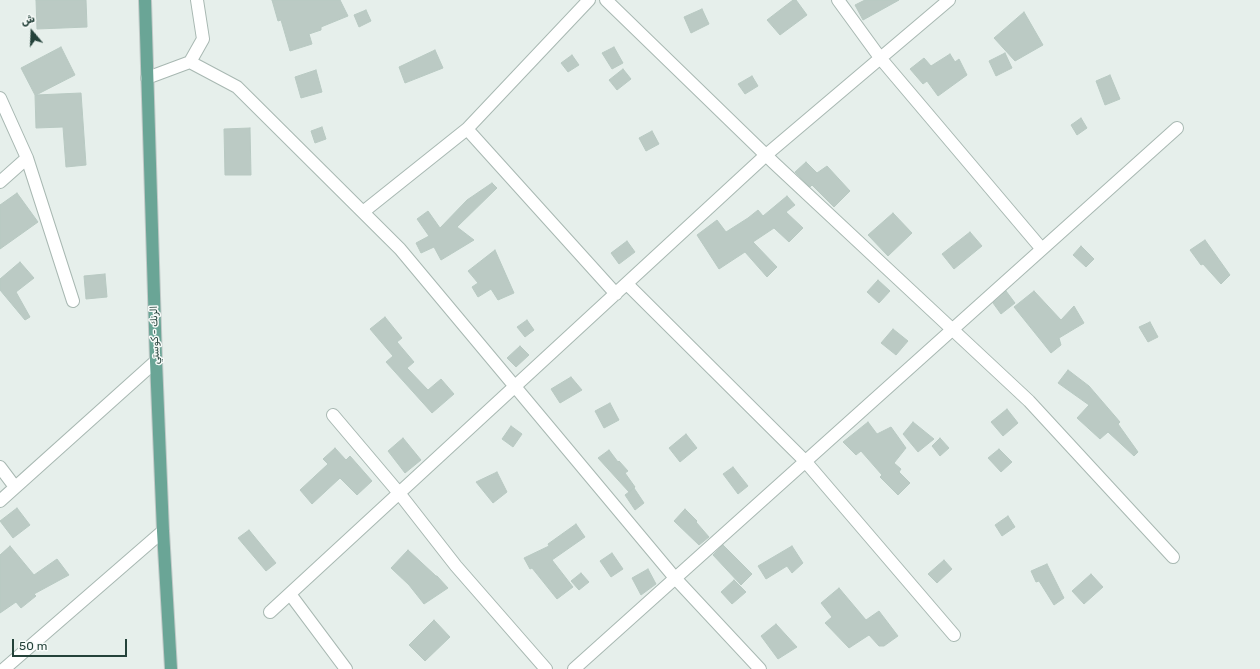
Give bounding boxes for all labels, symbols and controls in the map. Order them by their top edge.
north arrow [12,12,52,52]
text: ش [19,12,37,29]
street label: الرنك - كوستي [148,305,162,365]
scale bar [14,631,129,657]
text: 50 m [19,639,47,653]

